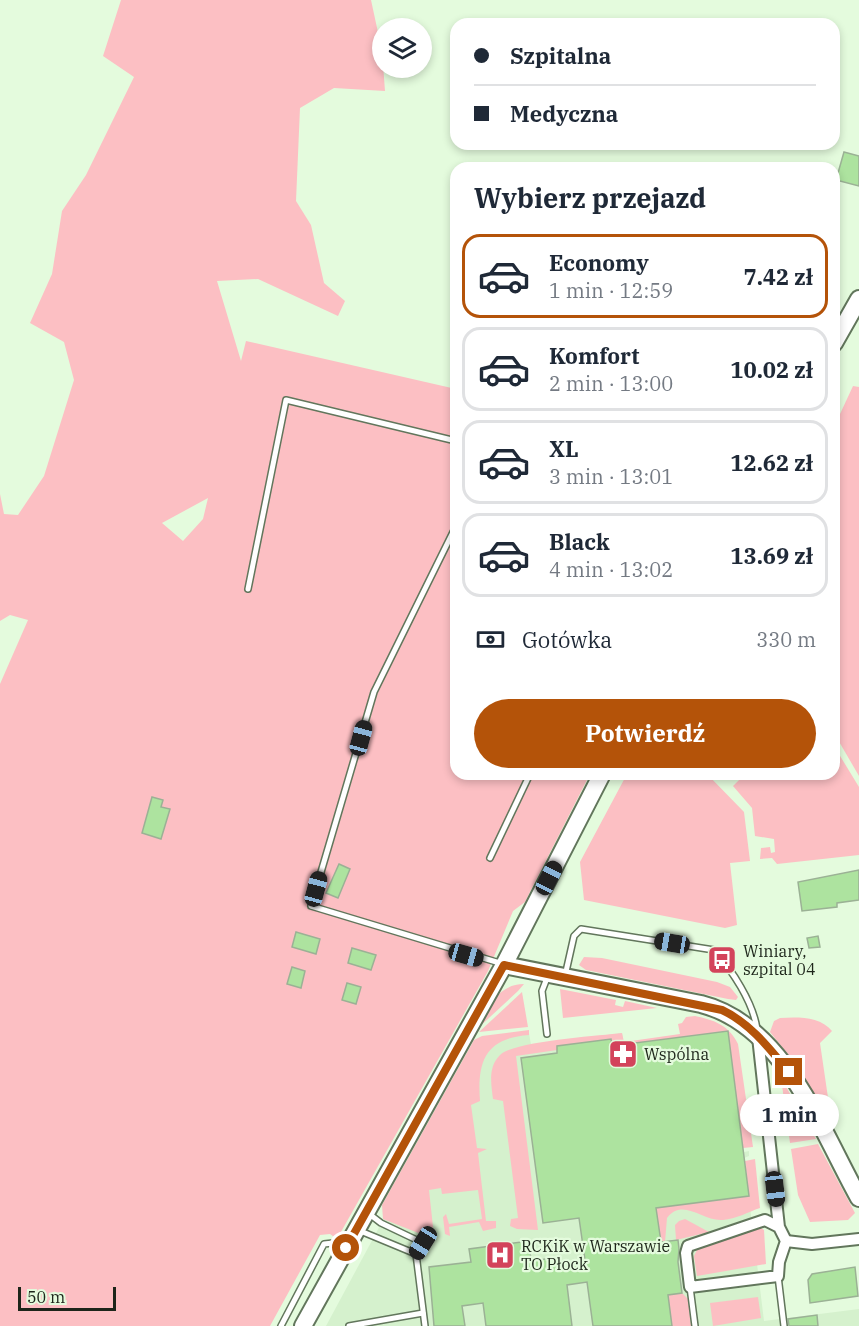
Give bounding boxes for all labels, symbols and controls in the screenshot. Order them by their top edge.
map controls [372,18,432,78]
button: layers [372,18,432,78]
text: Szpitalna [510,41,611,70]
text: Medyczna [510,99,618,128]
text: Wybierz przejazd [474,180,706,215]
text: Economy [549,248,649,277]
icon: car [477,249,531,303]
text: 7.42 zł [743,262,813,291]
text: 1 min · 12:59 [549,277,673,304]
text: Komfort [549,341,639,370]
icon: car [477,342,531,396]
text: 10.02 zł [730,355,813,384]
text: 2 min · 13:00 [549,370,673,397]
text: XL [549,434,579,463]
icon: car [477,435,531,489]
text: 12.62 zł [730,448,813,477]
text: 3 min · 13:01 [549,463,673,490]
text: Black [549,527,610,556]
icon: car [477,528,531,582]
text: 13.69 zł [730,541,813,570]
text: 4 min · 13:02 [549,556,673,583]
icon: cash [474,623,507,656]
text: Gotówka [522,625,612,654]
text: 330 m [756,626,816,653]
button: Potwierdź [474,699,816,768]
car [348,718,374,758]
car [533,858,565,898]
car [303,869,329,909]
car [653,931,691,955]
car [446,941,486,969]
place label: Winiary, szpital 04 [743,941,816,979]
bus stop icon: Winiary, szpital 04 [706,944,738,976]
pharmacy icon: Wspólna [607,1038,639,1070]
place label: Wspólna [644,1044,710,1064]
route end [775,1058,802,1085]
callout: 1 min [740,1093,838,1135]
text: 1 min [762,1101,818,1128]
car [764,1170,786,1208]
car [406,1223,440,1263]
route start [332,1234,359,1261]
place label: RCKiK w Warszawie TO Płock [521,1236,670,1274]
hospital icon: RCKiK w Warszawie TO Płock [484,1239,516,1271]
scale bar [18,1284,116,1312]
text: 50 m [27,1287,65,1307]

